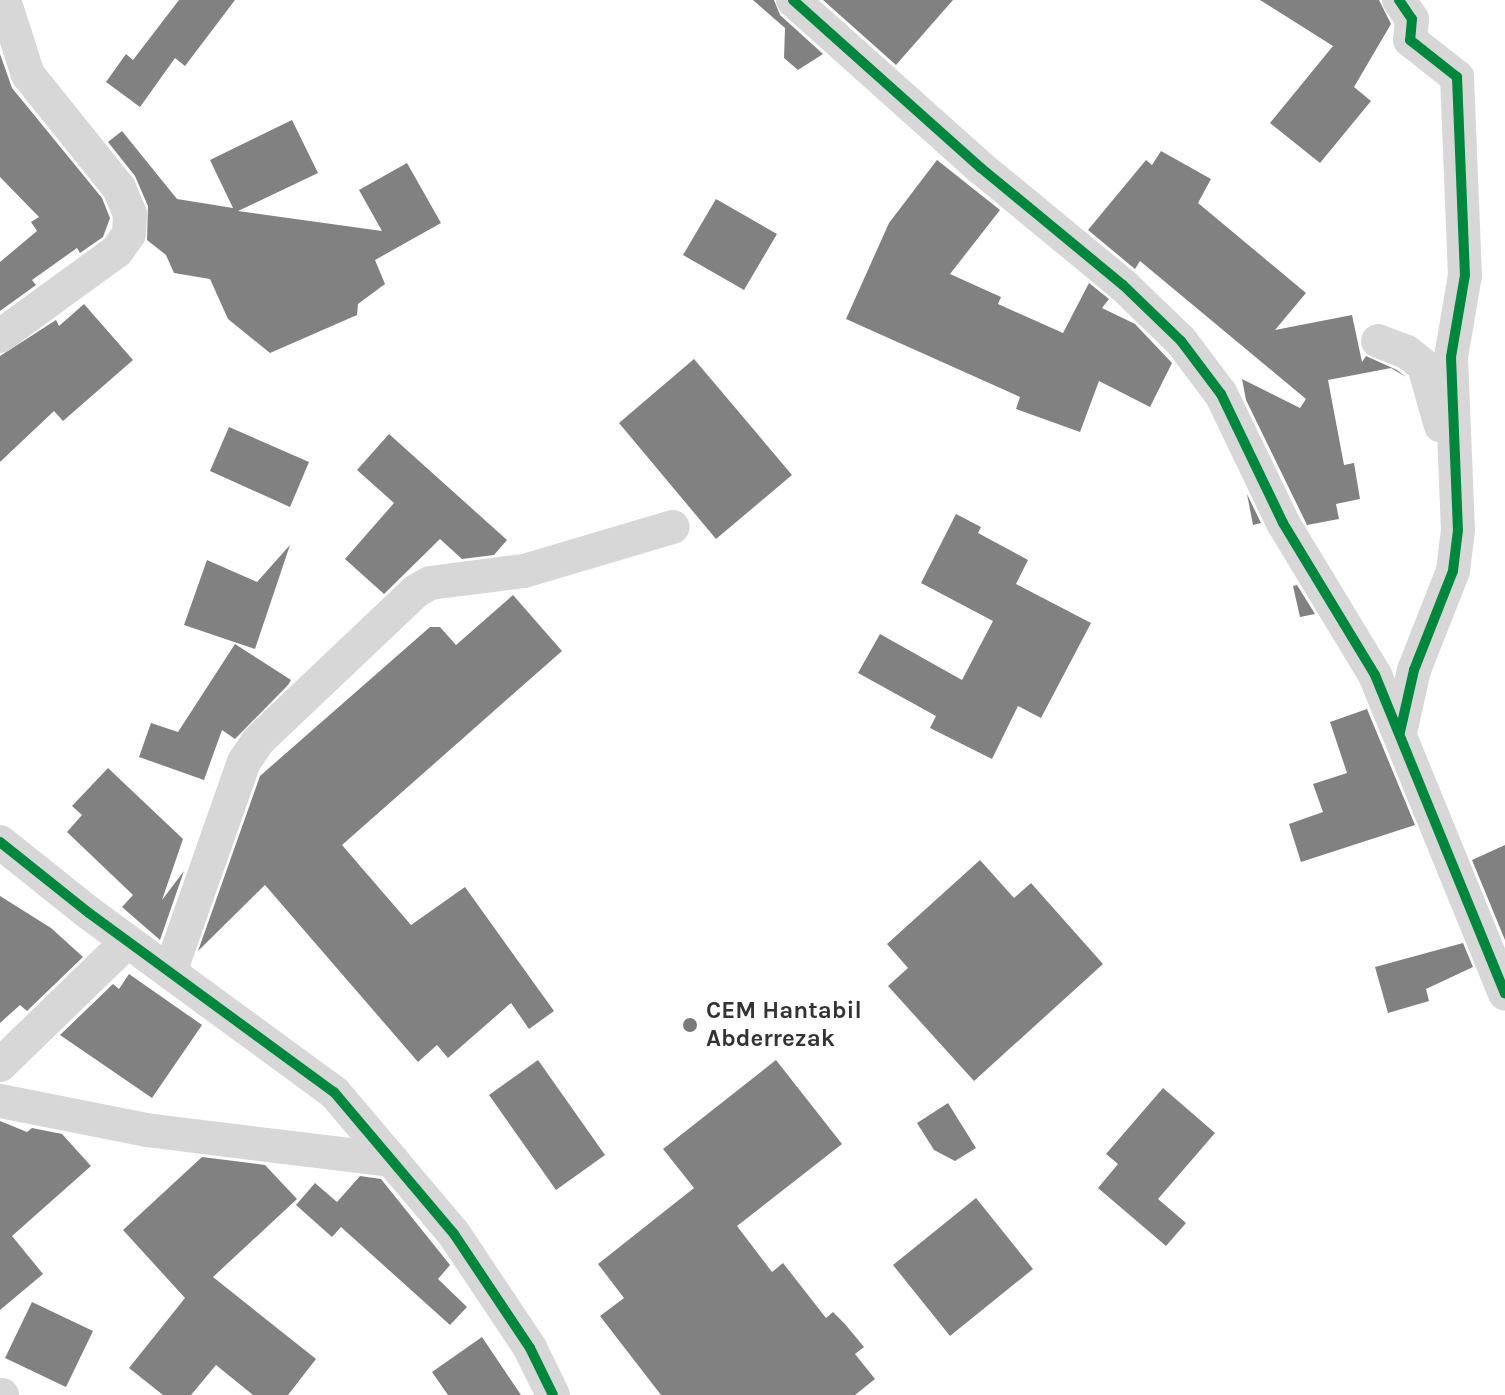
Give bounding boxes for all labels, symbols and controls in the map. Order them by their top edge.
place label: CEM Hantabil Abderrezak [706,997,862,1053]
marker: CEM Hantabil Abderrezak [681,1016,699,1034]

